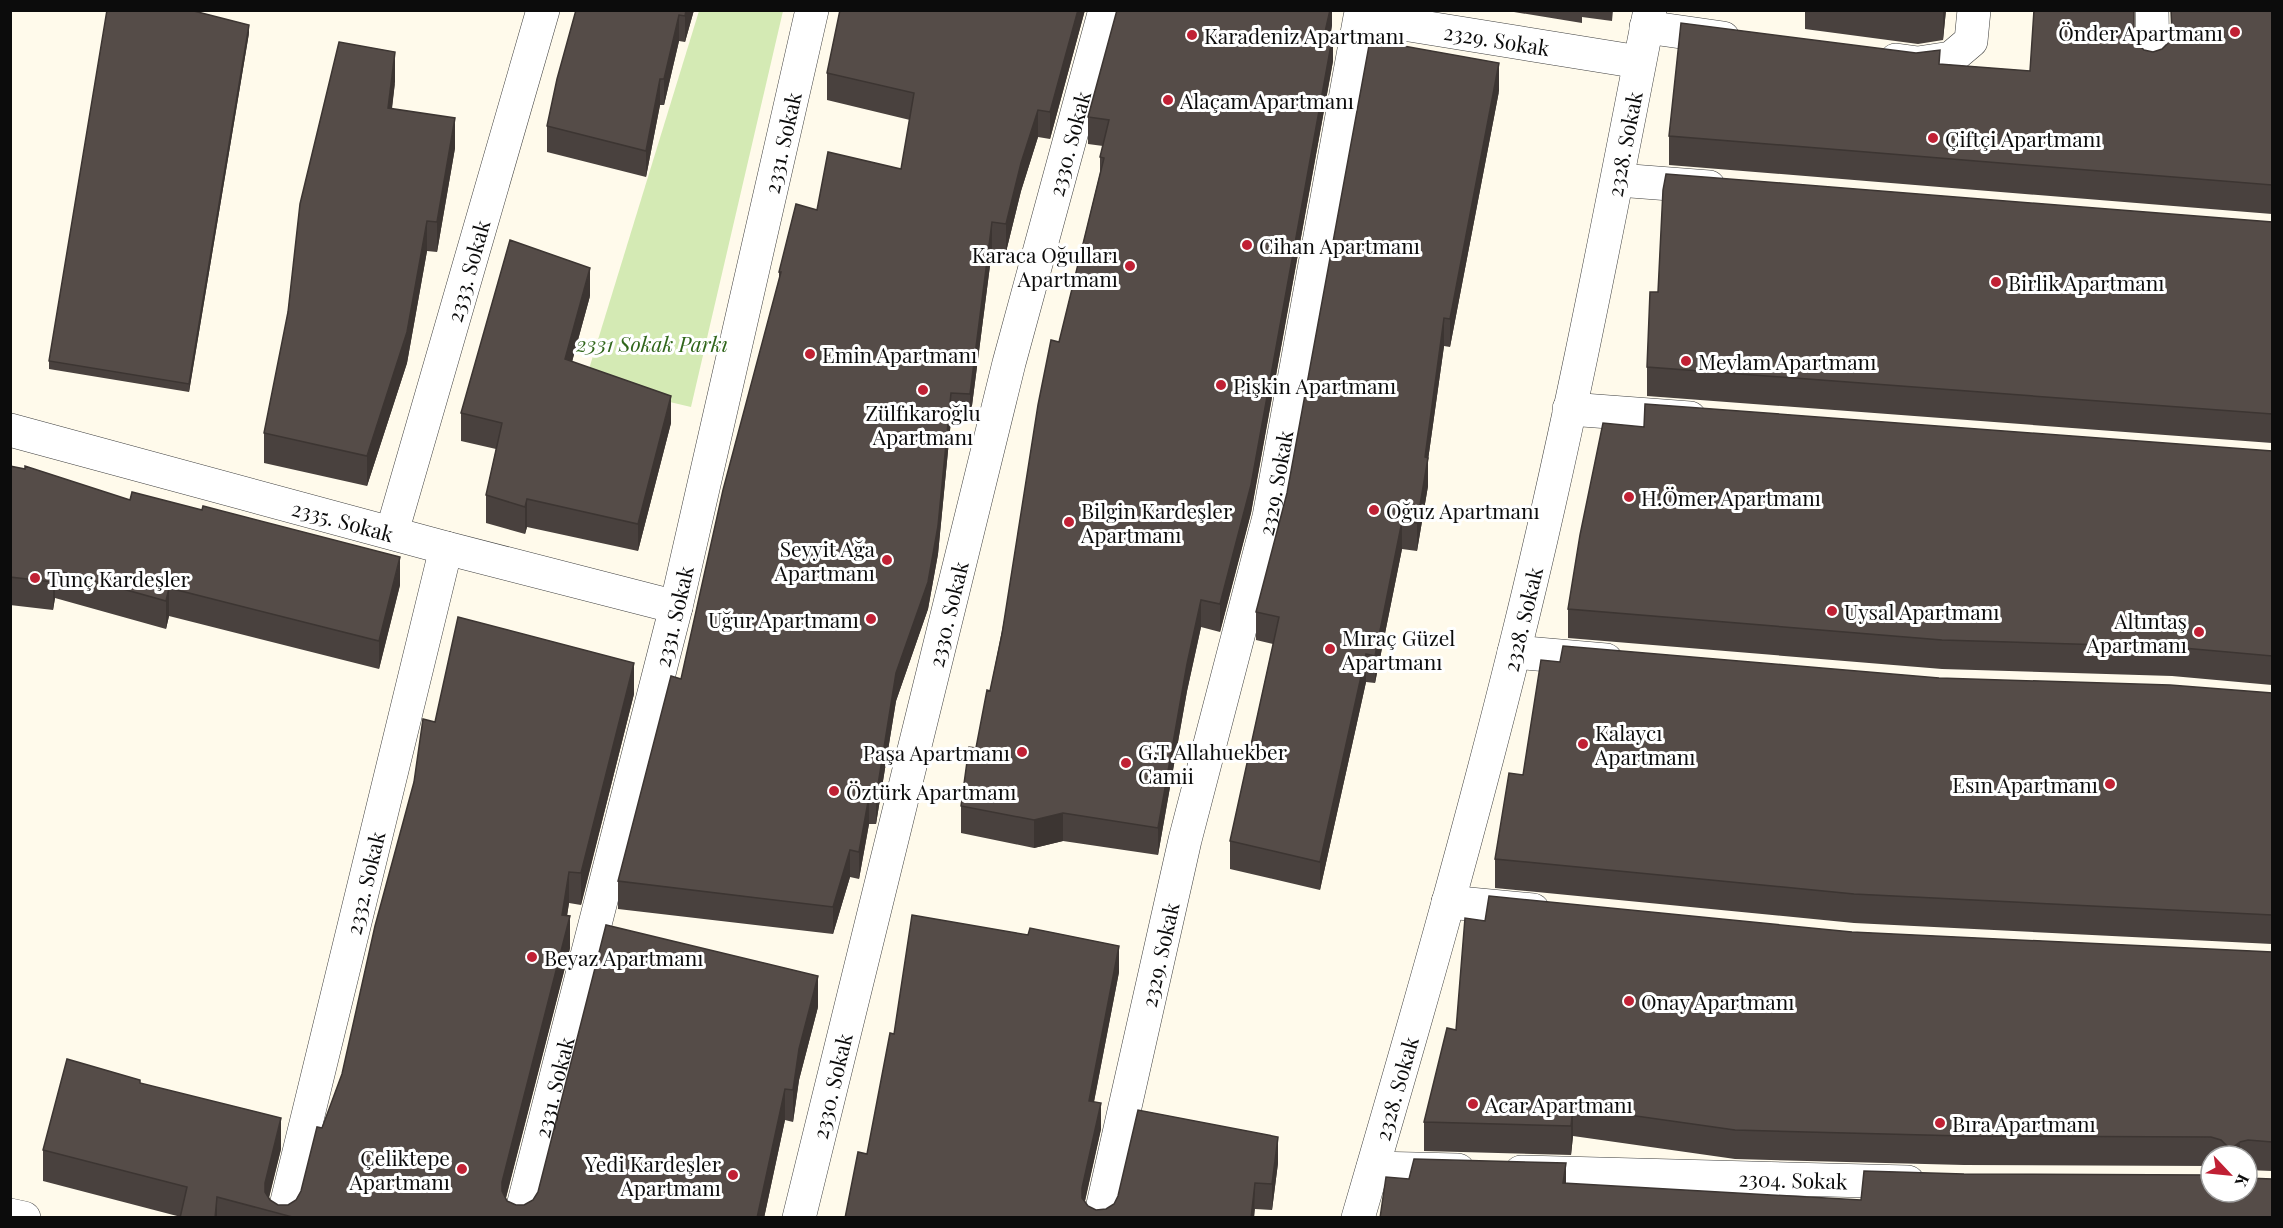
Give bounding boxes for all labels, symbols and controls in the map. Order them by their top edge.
street label: 2329. Sokak [1442,17,1552,61]
place label: Önder Apartmanı [2058,18,2223,46]
place label: Karadeniz Apartmanı [1204,21,1405,49]
marker: Önder Apartmanı [2228,25,2242,39]
marker: Karadeniz Apartmanı [1185,28,1199,42]
place label: Alaçam Apartmanı [1179,86,1354,114]
street label: 2330. Sokak [1041,87,1097,199]
street label: 2328. Sokak [1600,88,1648,199]
street label: 2331. Sokak [757,89,807,196]
marker: Alaçam Apartmanı [1161,93,1175,107]
place label: Çiftçi Apartmanı [1945,124,2101,152]
marker: Çiftçi Apartmanı [1926,131,1940,145]
street label: 2333. Sokak [440,216,496,325]
place label: Cihan Apartmanı [1259,231,1420,259]
marker: Cihan Apartmanı [1240,238,1254,252]
place label: Karaca Oğulları Apartmanı [972,240,1118,292]
marker: Karaca Oğulları Apartmanı [1123,259,1137,273]
place label: Birlik Apartmanı [2008,268,2165,296]
marker: Birlik Apartmanı [1989,275,2003,289]
park label: 2331 Sokak Parkı [575,329,728,357]
place label: Emin Apartmanı [822,340,977,368]
marker: Emin Apartmanı [803,347,817,361]
place label: Mevlam Apartmanı [1698,347,1876,375]
marker: Mevlam Apartmanı [1679,354,1693,368]
place label: Pişkin Apartmanı [1233,371,1396,399]
marker: Pişkin Apartmanı [1214,378,1228,392]
marker: Zülfıkaroğlu Apartmanı [916,383,930,397]
place label: Zülfıkaroğlu Apartmanı [865,398,981,450]
street label: 2329. Sokak [1251,427,1299,539]
place label: H.Ömer Apartmanı [1641,483,1821,511]
marker: H.Ömer Apartmanı [1622,490,1636,504]
street label: 2335. Sokak [289,493,397,547]
place label: Bilgin Kardeşler Apartmanı [1080,496,1233,548]
place label: Oğuz Apartmanı [1386,496,1540,524]
marker: Oğuz Apartmanı [1367,503,1381,517]
marker: Bilgin Kardeşler Apartmanı [1062,515,1076,529]
place label: Seyyit Ağa Apartmanı [774,534,876,586]
marker: Seyyit Ağa Apartmanı [880,553,894,567]
street label: 2330. Sokak [921,558,974,670]
street label: 2331. Sokak [647,562,699,670]
street label: 2328. Sokak [1496,563,1548,675]
place label: Tunç Kardeşler [47,564,191,592]
marker: Tunç Kardeşler [28,571,42,585]
place label: Uysal Apartmanı [1844,597,1999,625]
marker: Uysal Apartmanı [1825,604,1839,618]
place label: Uğur Apartmanı [708,605,859,633]
place label: Altıntaş Apartmanı [2086,606,2187,658]
marker: Uğur Apartmanı [864,612,878,626]
place label: Mıraç Güzel Apartmanı [1341,623,1455,675]
marker: Altıntaş Apartmanı [2192,625,2206,639]
marker: Mıraç Güzel Apartmanı [1323,642,1337,656]
place label: Kalaycı Apartmanı [1594,718,1695,770]
place label: G.T Allahuekber Camii [1138,737,1288,789]
marker: Kalaycı Apartmanı [1576,737,1590,751]
place label: Paşa Apartmanı [863,738,1010,766]
marker: Paşa Apartmanı [1015,745,1029,759]
marker: G.T Allahuekber Camii [1119,756,1133,770]
place label: Esın Apartmanı [1952,770,2098,798]
place label: Öztürk Apartmanı [846,777,1016,805]
marker: Esın Apartmanı [2103,777,2117,791]
marker: Öztürk Apartmanı [827,784,841,798]
street label: 2332. Sokak [338,828,391,937]
street label: 2329. Sokak [1134,899,1185,1010]
place label: Beyaz Apartmanı [544,943,703,971]
marker: Beyaz Apartmanı [525,950,539,964]
place label: Onay Apartmanı [1641,987,1794,1015]
marker: Onay Apartmanı [1622,994,1636,1008]
street label: 2330. Sokak [805,1030,858,1142]
street label: 2331. Sokak [527,1033,580,1141]
street label: 2328. Sokak [1367,1033,1424,1144]
place label: Acar Apartmanı [1484,1090,1633,1118]
marker: Acar Apartmanı [1466,1097,1480,1111]
place label: Bıra Apartmanı [1952,1109,2096,1137]
marker: Bıra Apartmanı [1933,1116,1947,1130]
place label: Çeliktepe Apartmanı [349,1143,450,1195]
north arrow [2199,1144,2259,1204]
place label: Yedi Kardeşler Apartmanı [584,1149,722,1201]
marker: Çeliktepe Apartmanı [455,1162,469,1176]
street label: 2304. Sokak [1738,1164,1848,1194]
marker: Yedi Kardeşler Apartmanı [726,1168,740,1182]
text: K [2231,1171,2255,1191]

